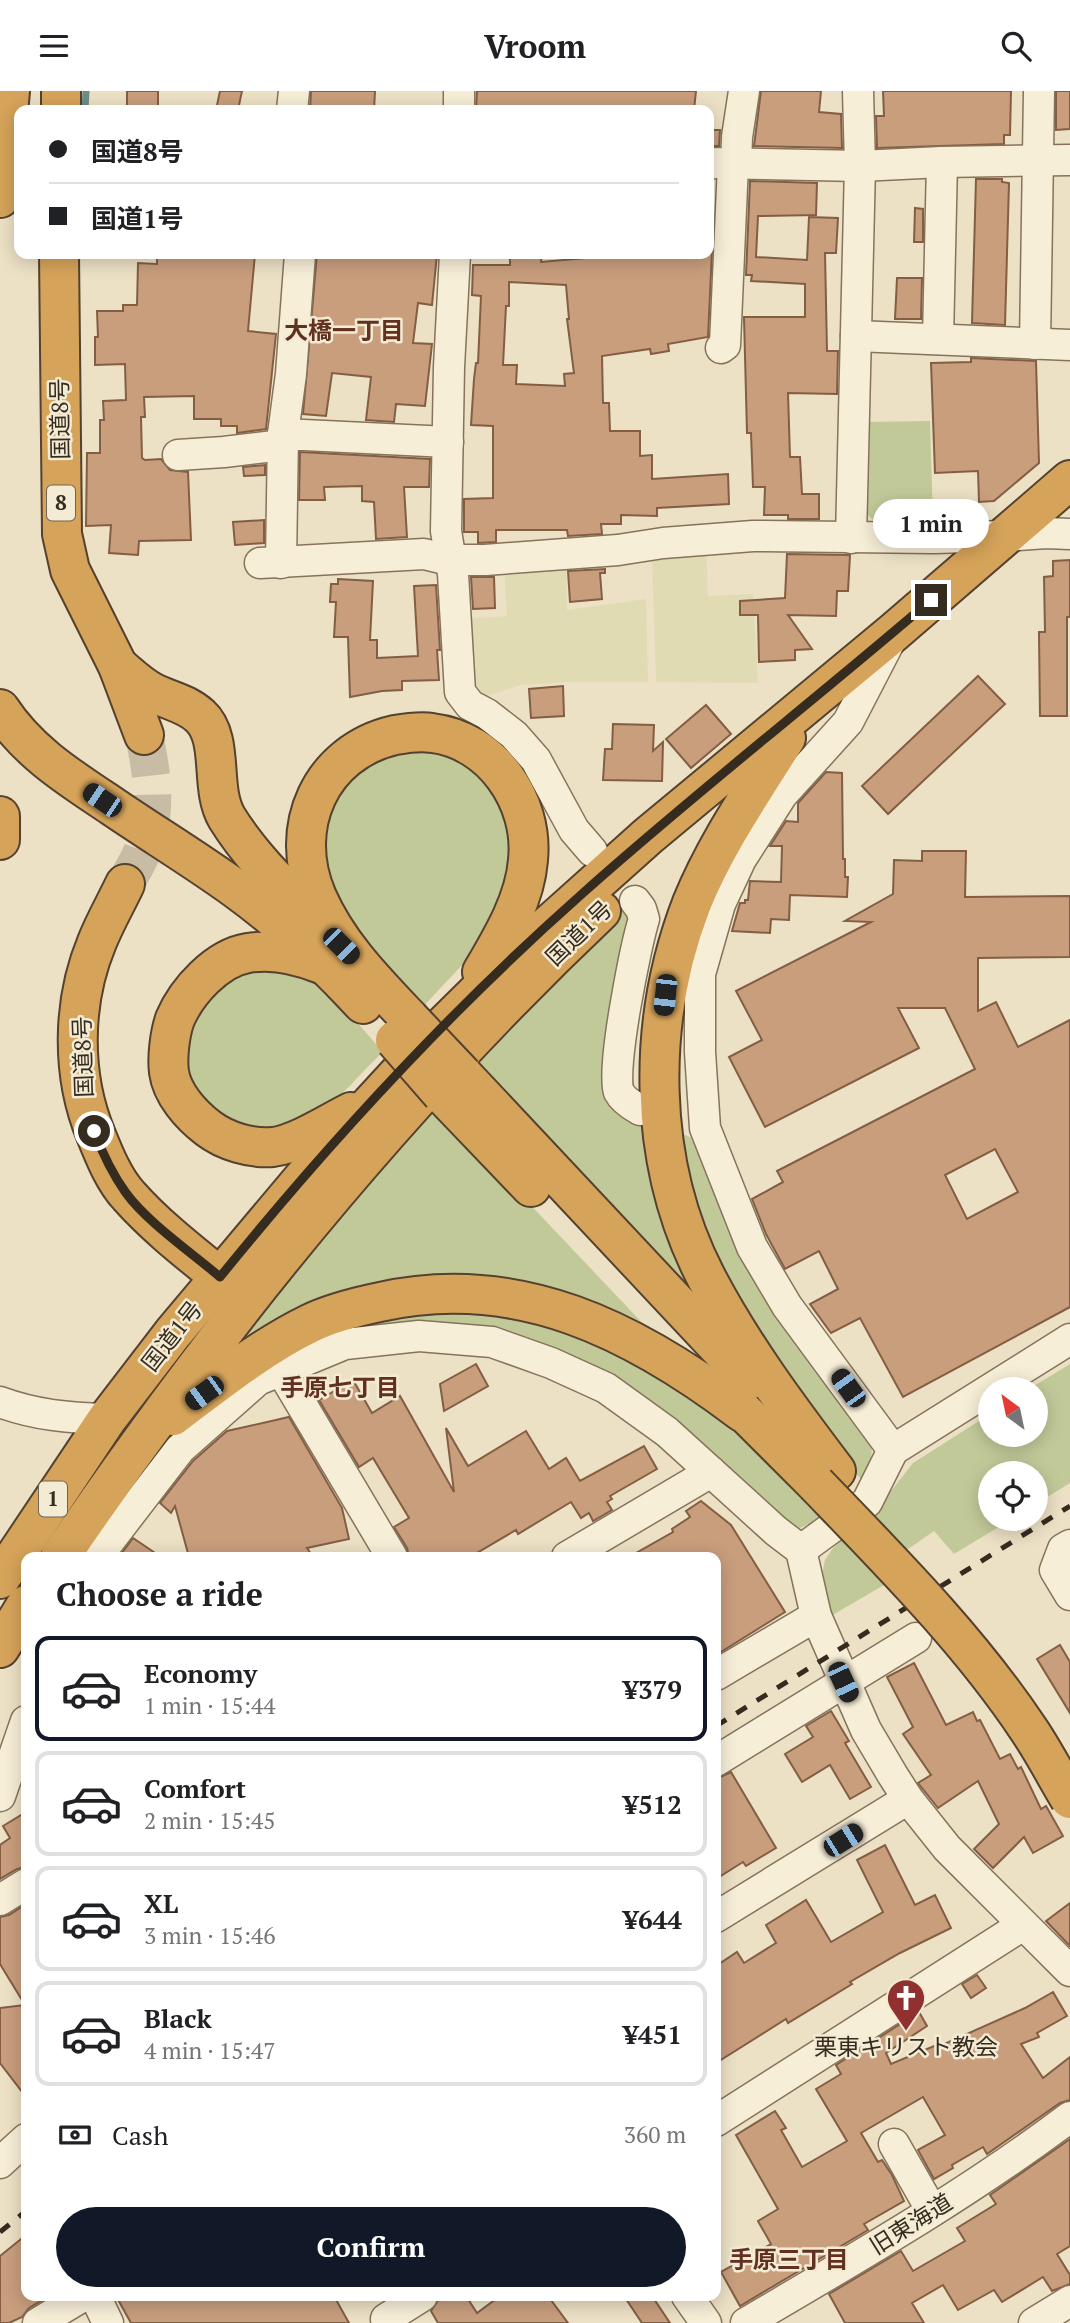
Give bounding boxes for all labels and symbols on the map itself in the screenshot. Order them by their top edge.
district label: 大橋一丁目 [284,314,404,346]
street label: 国道8号 [43,378,76,460]
road number: 8 [47,485,75,521]
callout: 1 min [873,498,989,547]
route end [915,584,947,616]
car [79,780,126,820]
street label: 国道1号 [539,893,619,972]
car [319,924,364,968]
car [653,973,678,1017]
street label: 国道8号 [66,1016,99,1098]
route start [78,1115,110,1147]
street label: 国道1号 [134,1294,209,1377]
car [828,1365,869,1411]
district label: 手原七丁目 [280,1371,400,1403]
car [181,1372,228,1414]
north arrow [978,1377,1048,1447]
road number: 1 [39,1481,67,1517]
car [825,1659,862,1705]
car [820,1820,867,1860]
church icon: 栗東キリスト教会 [885,1977,927,2032]
place label: 栗東キリスト教会 [814,2031,998,2062]
street label: 旧東海道 [864,2186,958,2261]
district label: 手原三丁目 [729,2243,849,2275]

